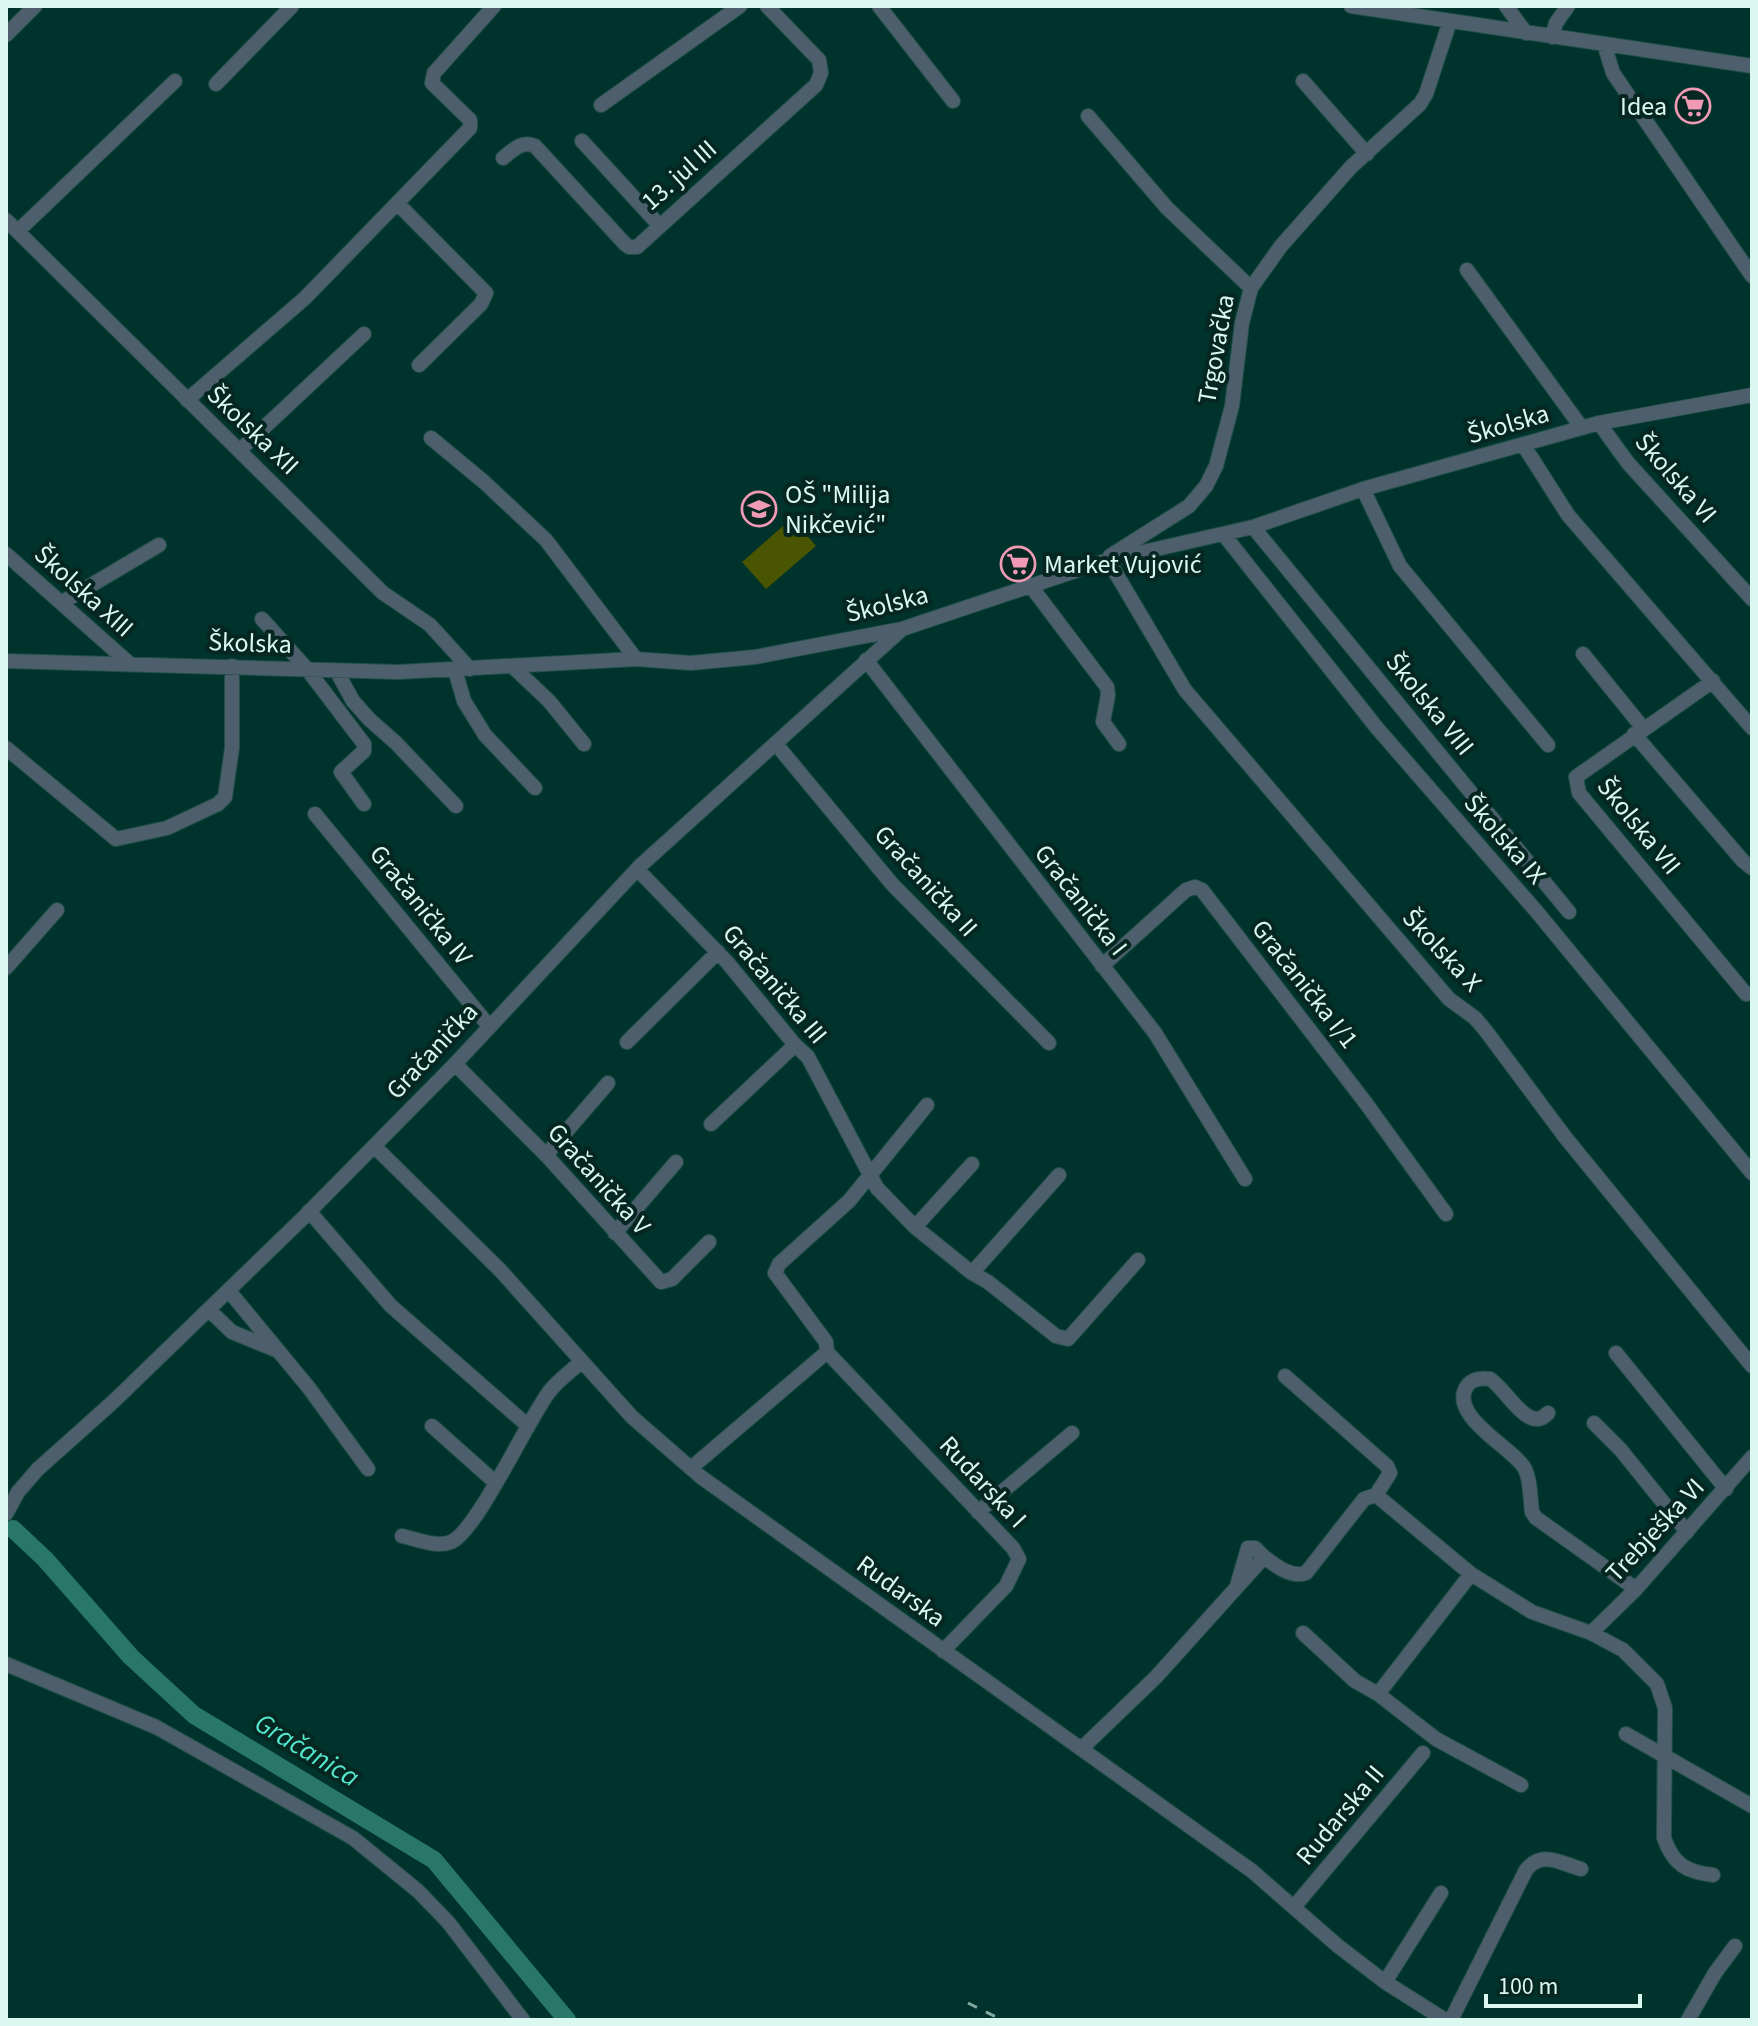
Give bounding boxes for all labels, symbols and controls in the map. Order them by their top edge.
supermarket icon: Idea [1674,87,1712,125]
place label: Idea [1620,88,1667,125]
street label: 13. jul III [633,131,725,219]
street label: Trgovačka [1188,291,1244,407]
street label: Školska XII [198,376,308,484]
street label: Školska [1463,395,1553,453]
street label: Školska VI [1626,425,1726,531]
place label: OŠ "Milija Nikčević" [785,476,890,543]
school or university icon: OŠ "Milija Nikčević" [740,490,778,528]
street label: Školska XIII [26,536,142,646]
supermarket icon: Market Vujović [999,545,1037,583]
place label: Market Vujović [1044,546,1202,583]
street label: Školska [842,576,932,632]
street label: Školska [208,623,292,663]
street label: Školska VIII [1377,645,1483,763]
street label: Školska VII [1588,769,1690,883]
street label: Školska IX [1455,786,1555,892]
street label: Gračanička II [866,817,986,945]
street label: Gračanička I [1026,836,1136,964]
street label: Gračanička IV [361,837,482,974]
street label: Školska X [1394,900,1490,1000]
street label: Gračanička I/1 [1243,912,1367,1056]
street label: Gračanička III [714,916,836,1052]
street label: Gračanička [377,994,487,1108]
street label: Gračanička V [539,1115,660,1243]
street label: Rudarska I [931,1428,1035,1536]
street label: Trebješka VI [1597,1470,1713,1590]
street label: Rudarska [849,1546,953,1636]
water label: Gračanica [247,1703,367,1797]
street label: Rudarska II [1287,1757,1393,1873]
scale bar [1486,1958,1640,2008]
text: 100 m [1498,1969,1558,2004]

